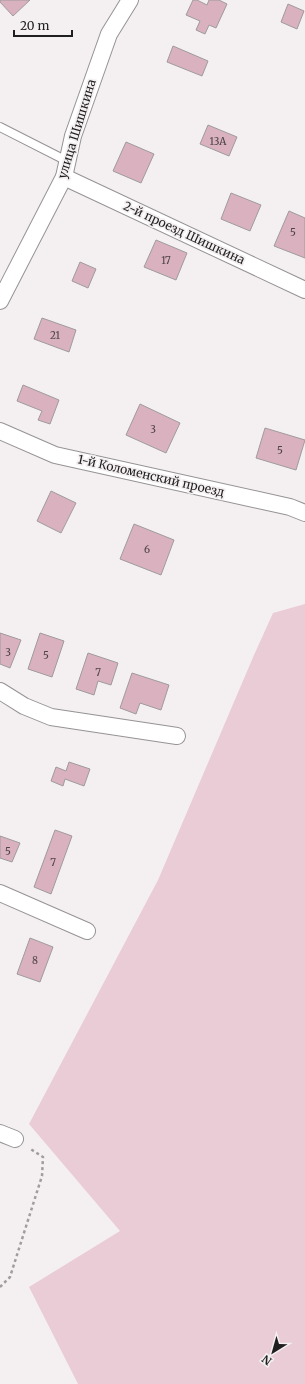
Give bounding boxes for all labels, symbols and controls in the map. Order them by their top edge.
scale bar [14,12,72,38]
text: 20 m [20,18,49,33]
street label: улица Шишкина [54,77,99,180]
house number: 13А [210,135,227,148]
street label: 2-й проезд Шишкина [121,198,248,268]
house number: 5 [290,226,296,239]
house number: 17 [161,254,171,267]
house number: 21 [50,329,61,342]
house number: 3 [150,423,156,436]
house number: 5 [277,444,283,457]
street label: 1-й Коломенский проезд [76,451,226,500]
house number: 6 [144,543,150,556]
house number: 3 [5,646,11,659]
house number: 5 [43,649,49,662]
house number: 7 [95,666,101,679]
house number: 5 [5,845,11,858]
house number: 7 [50,856,56,869]
house number: 8 [32,954,38,967]
north arrow [253,1332,293,1372]
text: N [259,1352,275,1368]

